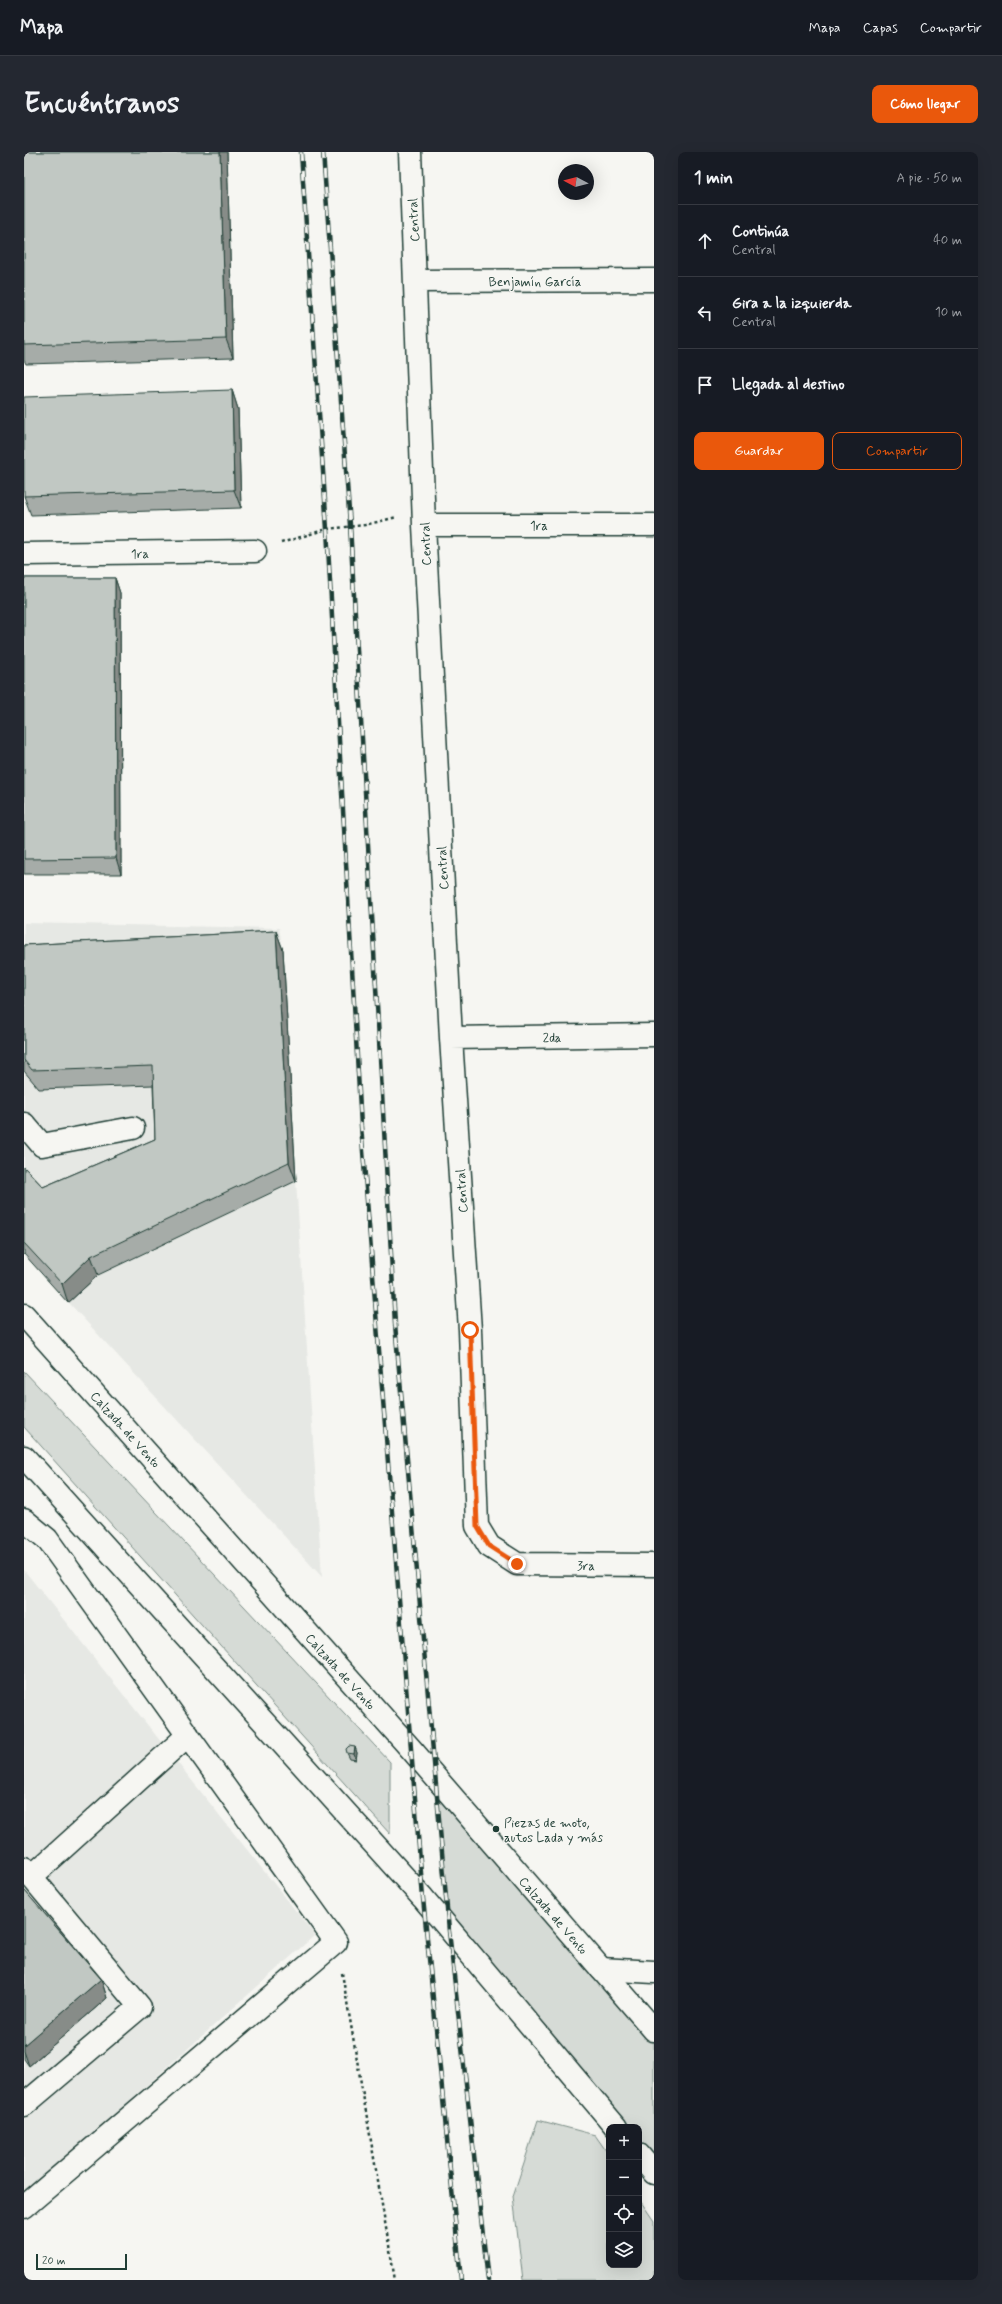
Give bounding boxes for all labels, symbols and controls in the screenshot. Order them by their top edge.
text: Mapa [20,15,63,40]
text: Mapa [809,19,841,37]
text: Capas [863,19,898,37]
text: Compartir [920,19,982,37]
button: Cómo llegar [872,85,978,123]
text: Encuéntranos [24,86,180,123]
north arrow [558,164,594,200]
text: 1 min [694,167,733,189]
text: A pie · 50 m [897,170,962,187]
street label: Central [405,198,424,242]
text: Continúa [732,222,789,242]
icon: ahead [694,230,716,252]
text: 40 m [933,232,962,249]
text: Central [732,242,776,259]
street label: Benjamín García [489,274,582,291]
text: Gira a la izquierda [732,294,851,314]
icon: left [694,302,716,324]
text: 10 m [935,304,962,321]
text: Central [732,314,776,331]
icon: arrive [694,374,716,396]
text: Llegada al destino [732,375,845,395]
button: Guardar [694,432,824,470]
button: Compartir [832,432,962,470]
street label: 1ra [530,518,548,535]
street label: Central [417,522,436,566]
street label: 1ra [131,546,149,563]
street label: Central [434,846,453,890]
street label: 2da [543,1030,562,1047]
street label: Central [452,1169,472,1213]
route start [461,1321,479,1339]
street label: Calzada de Vento [86,1388,164,1472]
route end [508,1555,526,1573]
street label: 3ra [577,1558,595,1575]
street label: Calzada de Vento [301,1630,379,1714]
place label: Piezas de moto, autos Lada y más [504,1815,603,1847]
marker: Piezas de moto, autos Lada y más [491,1824,501,1834]
street label: Calzada de Vento [515,1874,591,1958]
map controls [606,2124,642,2268]
button: + [606,2124,642,2160]
button: − [606,2160,642,2196]
button: locate [606,2196,642,2232]
button: layers [606,2232,642,2268]
scale bar [36,2252,127,2271]
text: 20 m [42,2254,65,2268]

